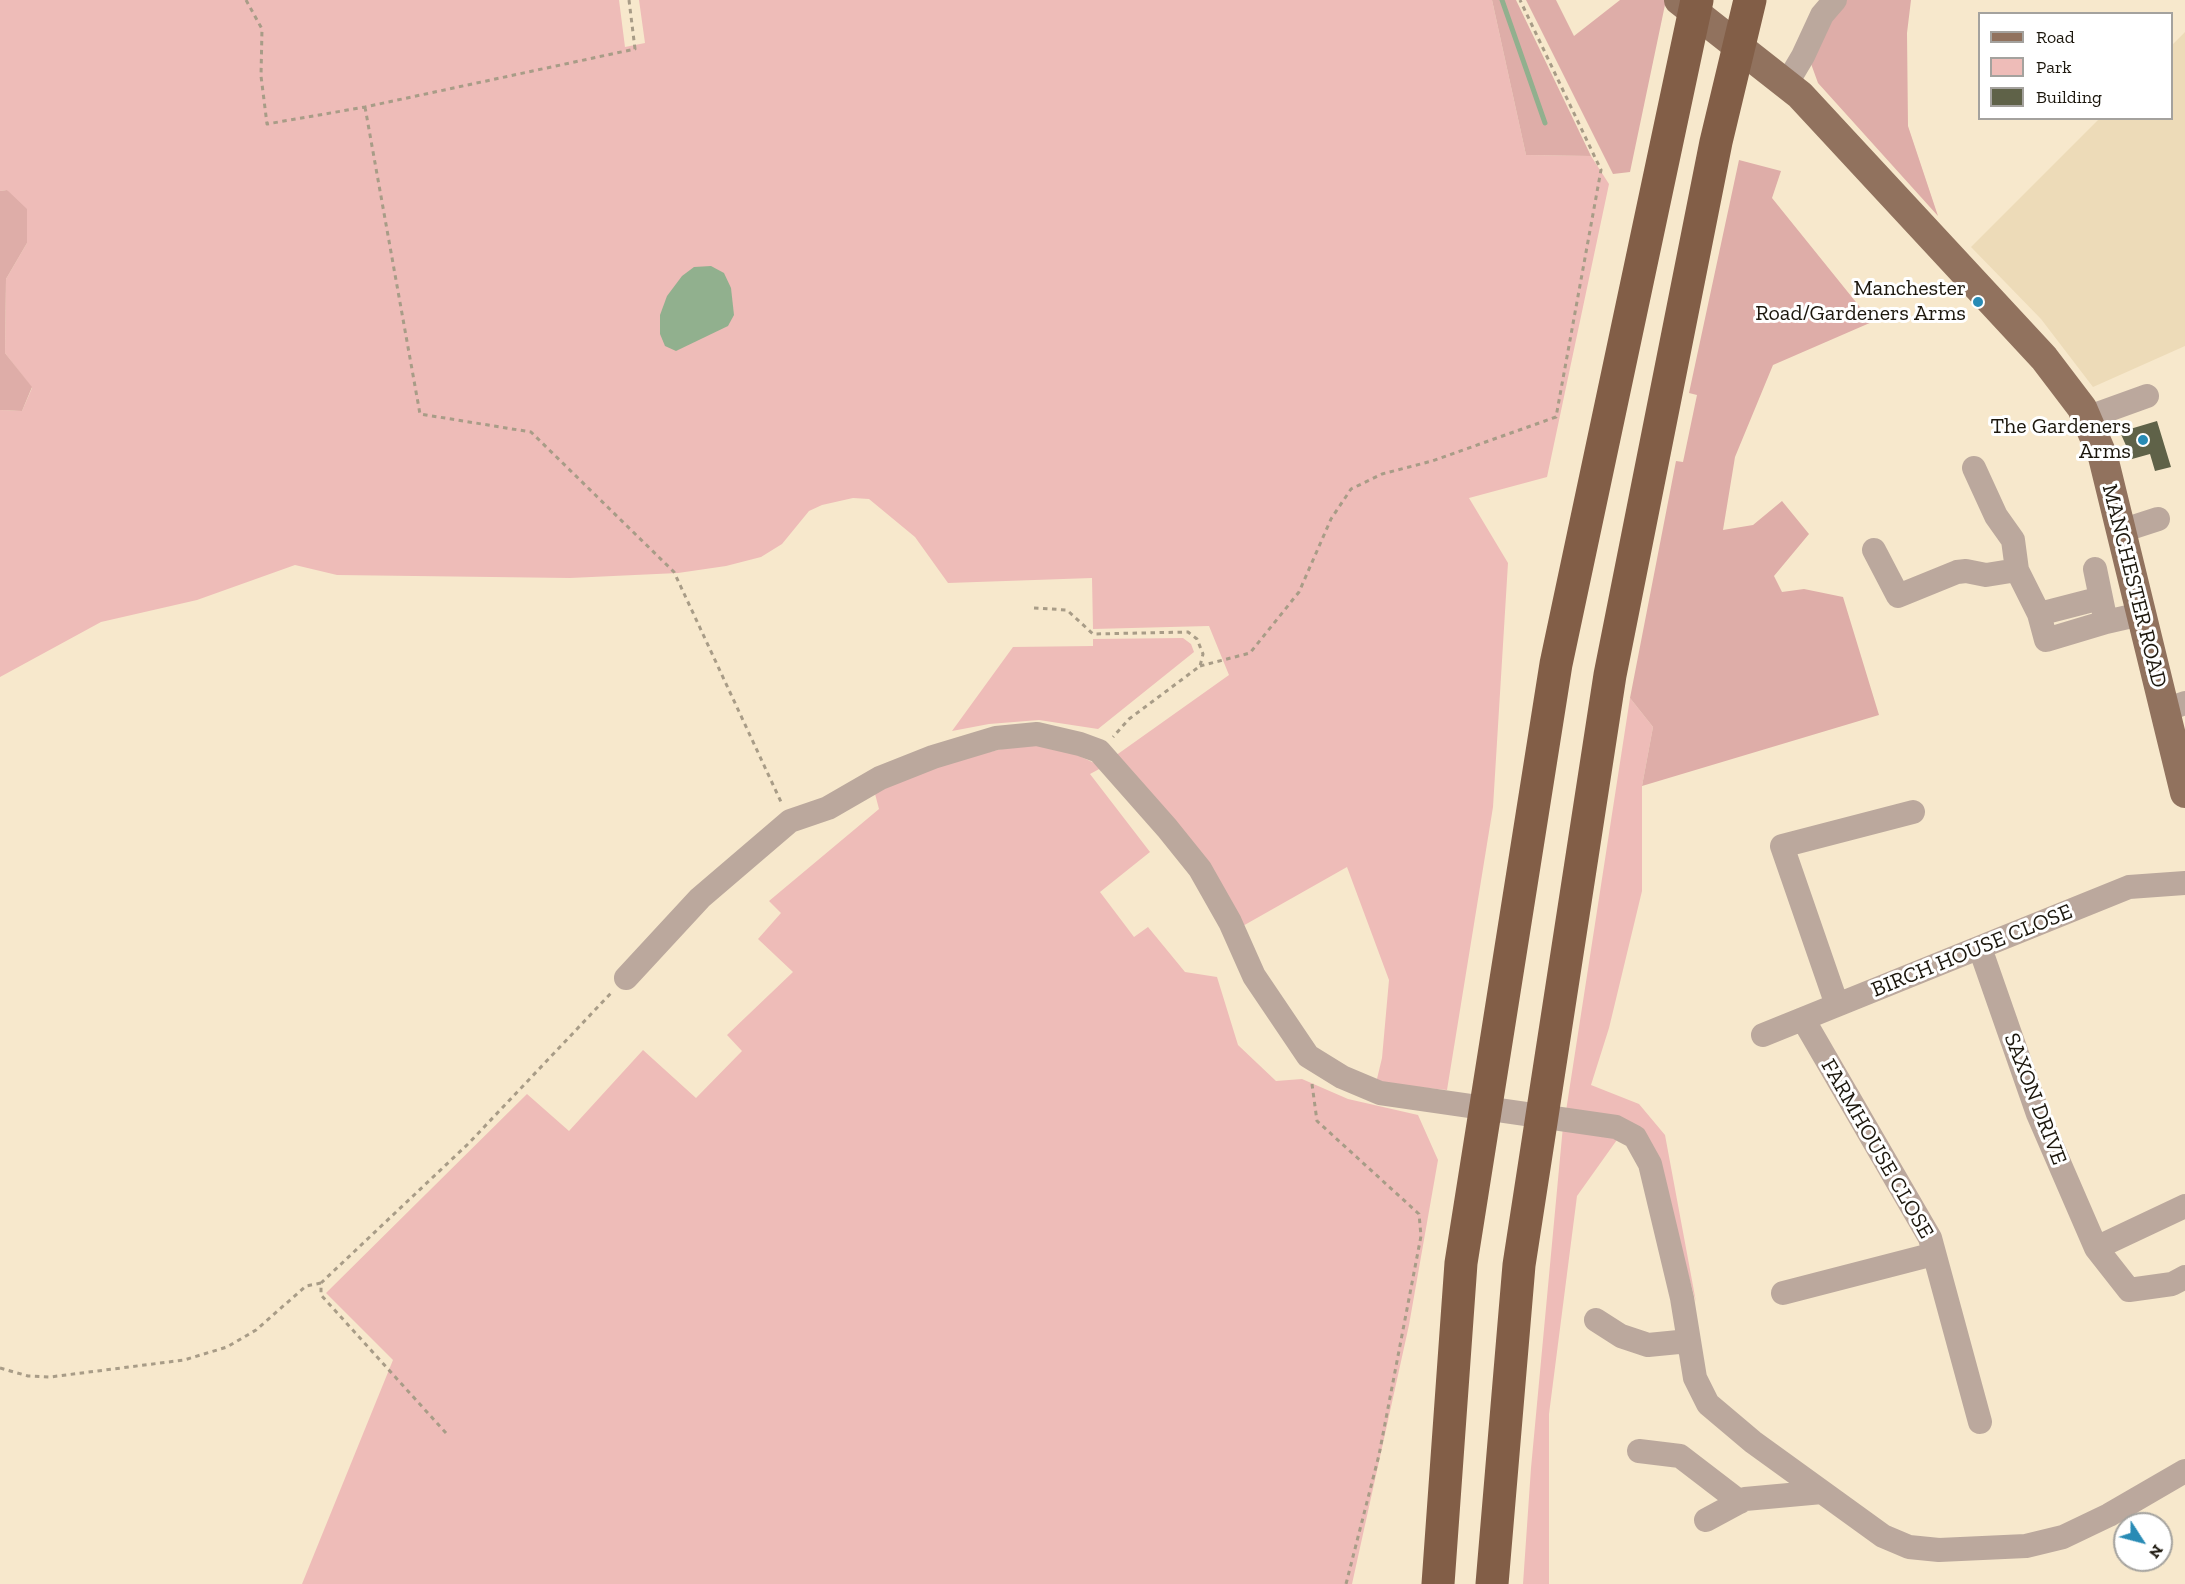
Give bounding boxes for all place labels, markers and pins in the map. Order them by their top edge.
place label: Manchester Road/Gardeners Arms [1755,276,1966,328]
marker: Manchester Road/Gardeners Arms [1971,295,1985,309]
place label: The Gardeners Arms [1990,414,2131,466]
marker: The Gardeners Arms [2136,433,2150,447]

